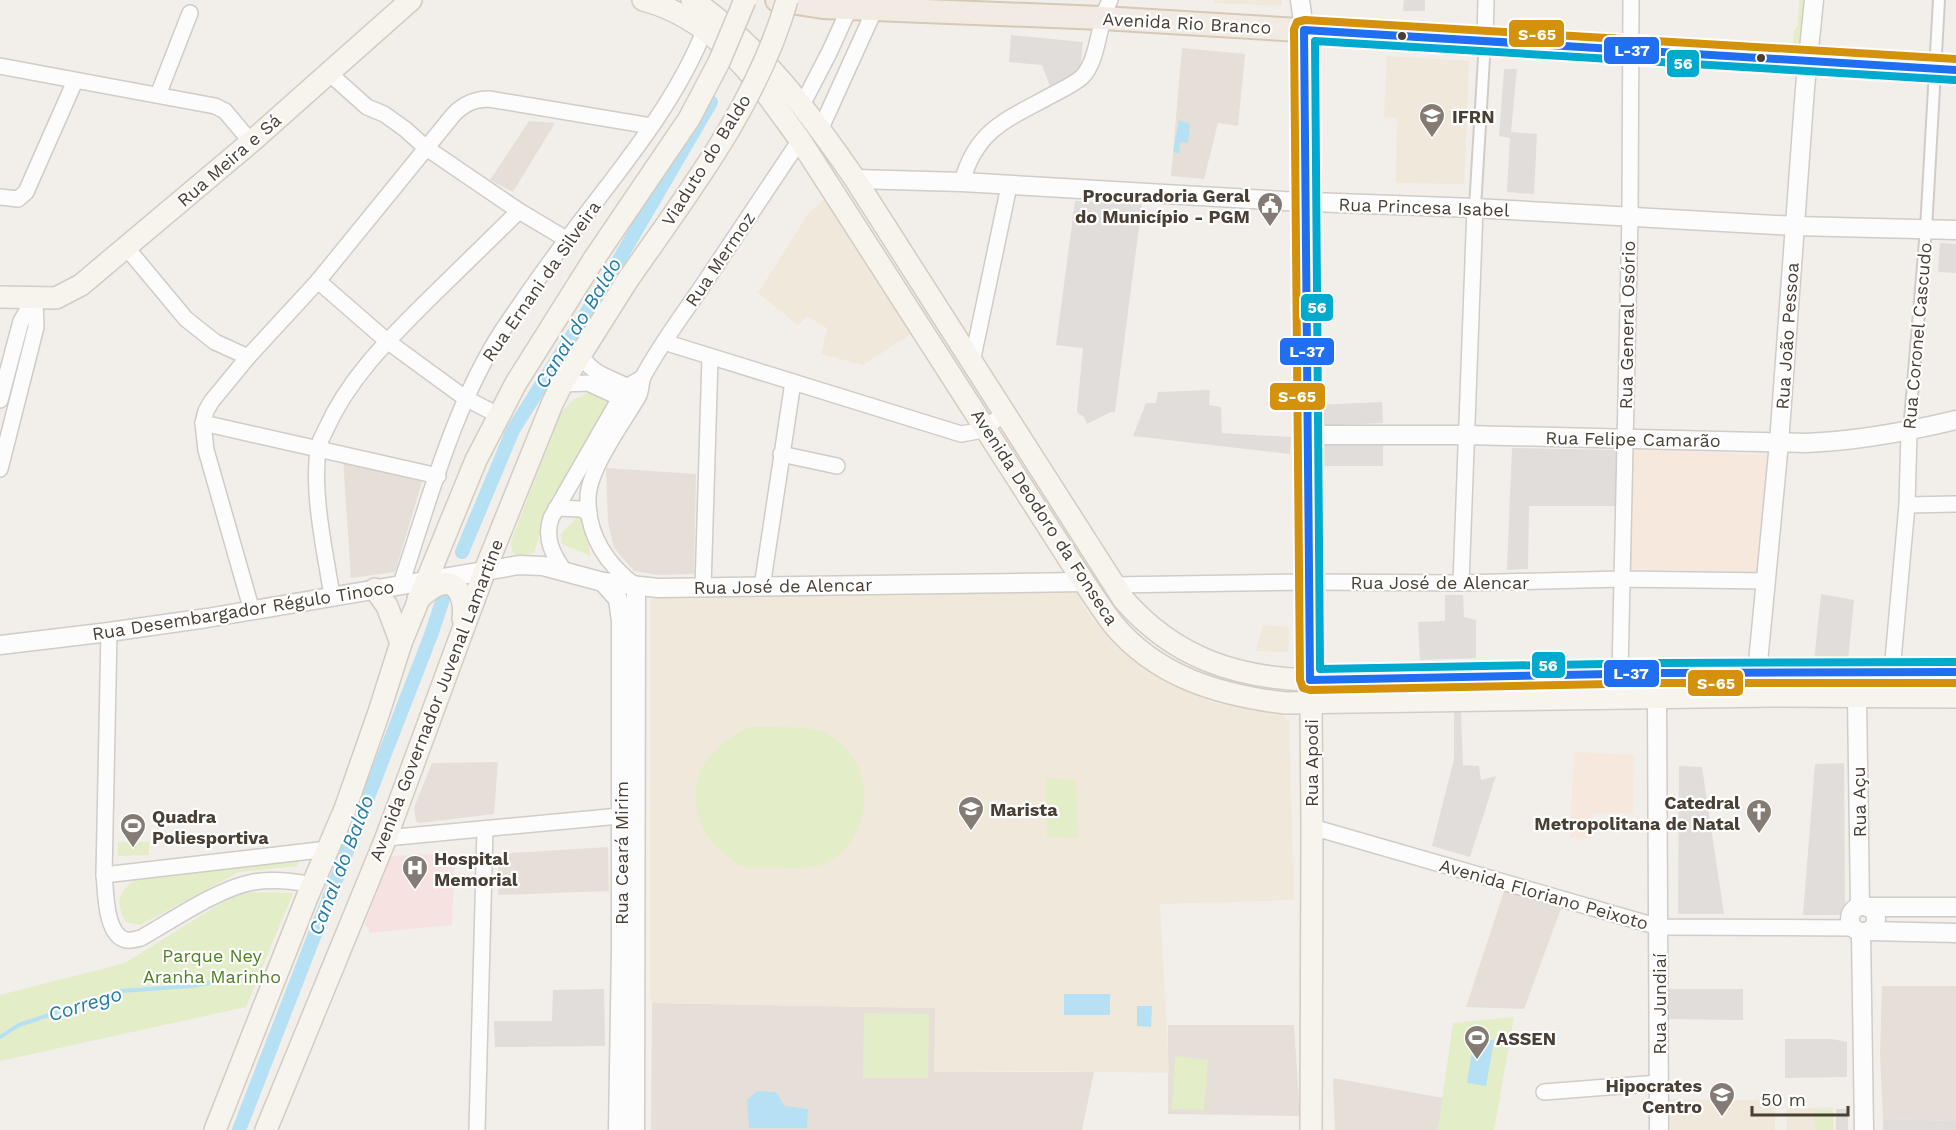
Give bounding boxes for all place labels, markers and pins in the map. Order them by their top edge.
unlabelled marker [1396,30,1408,42]
unlabelled marker [1755,52,1767,64]
school or university icon: IFRN [1417,101,1447,139]
place label: IFRN [1452,106,1494,127]
place label: Procuradoria Geral do Município - PGM [1075,185,1250,227]
public building icon: Procuradoria Geral do Município - PGM [1255,190,1285,228]
place label: Catedral Metropolitana de Natal [1534,792,1740,834]
school or university icon: Marista [956,794,986,832]
church icon: Catedral Metropolitana de Natal [1744,797,1774,835]
place label: Marista [990,799,1058,820]
place label: Quadra Poliesportiva [152,806,269,848]
sports icon: Quadra Poliesportiva [118,811,148,849]
place label: Hospital Memorial [434,848,518,890]
hospital icon: Hospital Memorial [400,853,430,891]
sports icon: ASSEN [1462,1023,1492,1061]
place label: ASSEN [1496,1028,1556,1049]
place label: Hipocrates Centro [1606,1075,1702,1117]
school or university icon: Hipocrates Centro [1707,1080,1737,1118]

